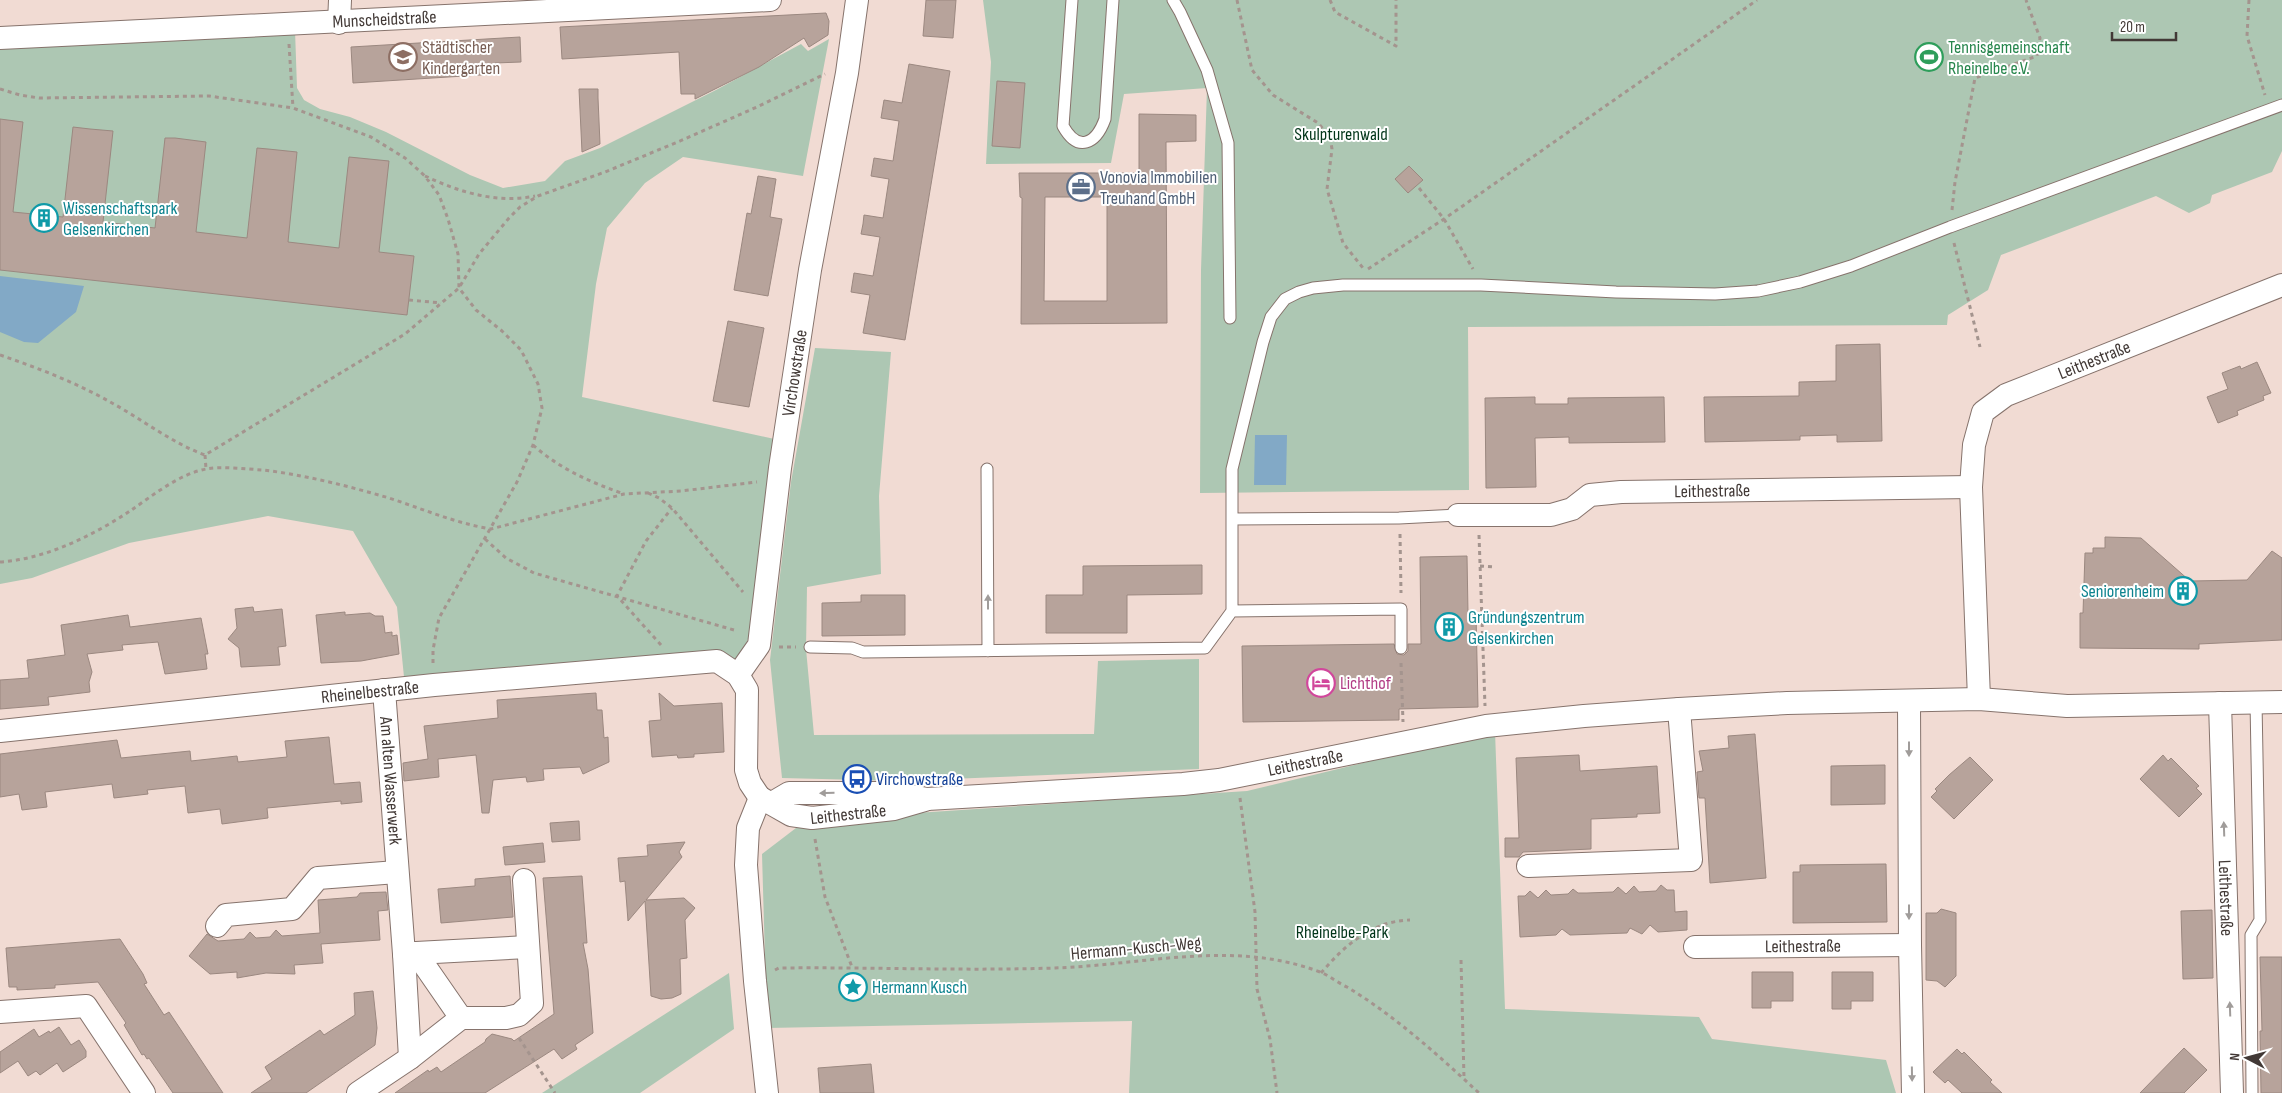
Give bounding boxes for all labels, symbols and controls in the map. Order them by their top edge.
street label: Munscheidstraße [332,6,437,33]
scale bar [2112,10,2176,42]
text: 20 m [2120,18,2145,37]
place label: Städtischer Kindergarten [422,37,500,79]
place label: Tennisgemeinschaft Rheinelbe e.V. [1948,37,2070,79]
school or university icon: Städtischer Kindergarten [388,42,418,72]
sports icon: Tennisgemeinschaft Rheinelbe e.V. [1914,42,1944,72]
park label: Skulpturenwald [1294,124,1388,145]
place label: Vonovia Immobilien Treuhand GmbH [1100,167,1217,209]
office icon: Vonovia Immobilien Treuhand GmbH [1066,172,1096,202]
place label: Wissenschaftspark Gelsenkirchen [63,198,178,240]
building icon: Wissenschaftspark Gelsenkirchen [29,203,59,233]
street label: Virchowstraße [778,328,812,418]
street label: Leithestraße [2055,336,2134,384]
street label: Leithestraße [1674,480,1750,502]
building icon: Seniorenheim [2168,576,2198,606]
place label: Seniorenheim [2081,581,2164,602]
one-way arrow [983,594,991,610]
place label: Gründungszentrum Gelsenkirchen [1468,607,1585,649]
building icon: Gründungszentrum Gelsenkirchen [1434,612,1464,642]
hotel icon: Lichthof [1306,668,1336,698]
place label: Lichthof [1340,673,1392,694]
street label: Rheinelbestraße [320,677,420,708]
street label: Am alten Wasserwerk [375,715,406,846]
one-way arrow [1905,742,1913,758]
street label: Leithestraße [1266,745,1345,781]
bus stop icon: Virchowstraße [842,764,872,794]
place label: Virchowstraße [876,769,963,790]
one-way arrow [818,789,834,797]
street label: Leithestraße [809,800,887,829]
one-way arrow [2220,821,2228,837]
street label: Leithestraße [2214,860,2237,936]
one-way arrow [1905,904,1913,920]
park label: Rheinelbe-Park [1296,922,1388,943]
street label: Hermann-Kusch-Weg [1070,932,1202,965]
street label: Leithestraße [1765,936,1841,957]
place icon: Hermann Kusch [838,972,868,1002]
place label: Hermann Kusch [872,977,967,998]
one-way arrow [2225,1001,2233,1017]
north arrow [2222,1033,2272,1083]
text: N [2226,1052,2243,1061]
one-way arrow [1908,1067,1916,1083]

